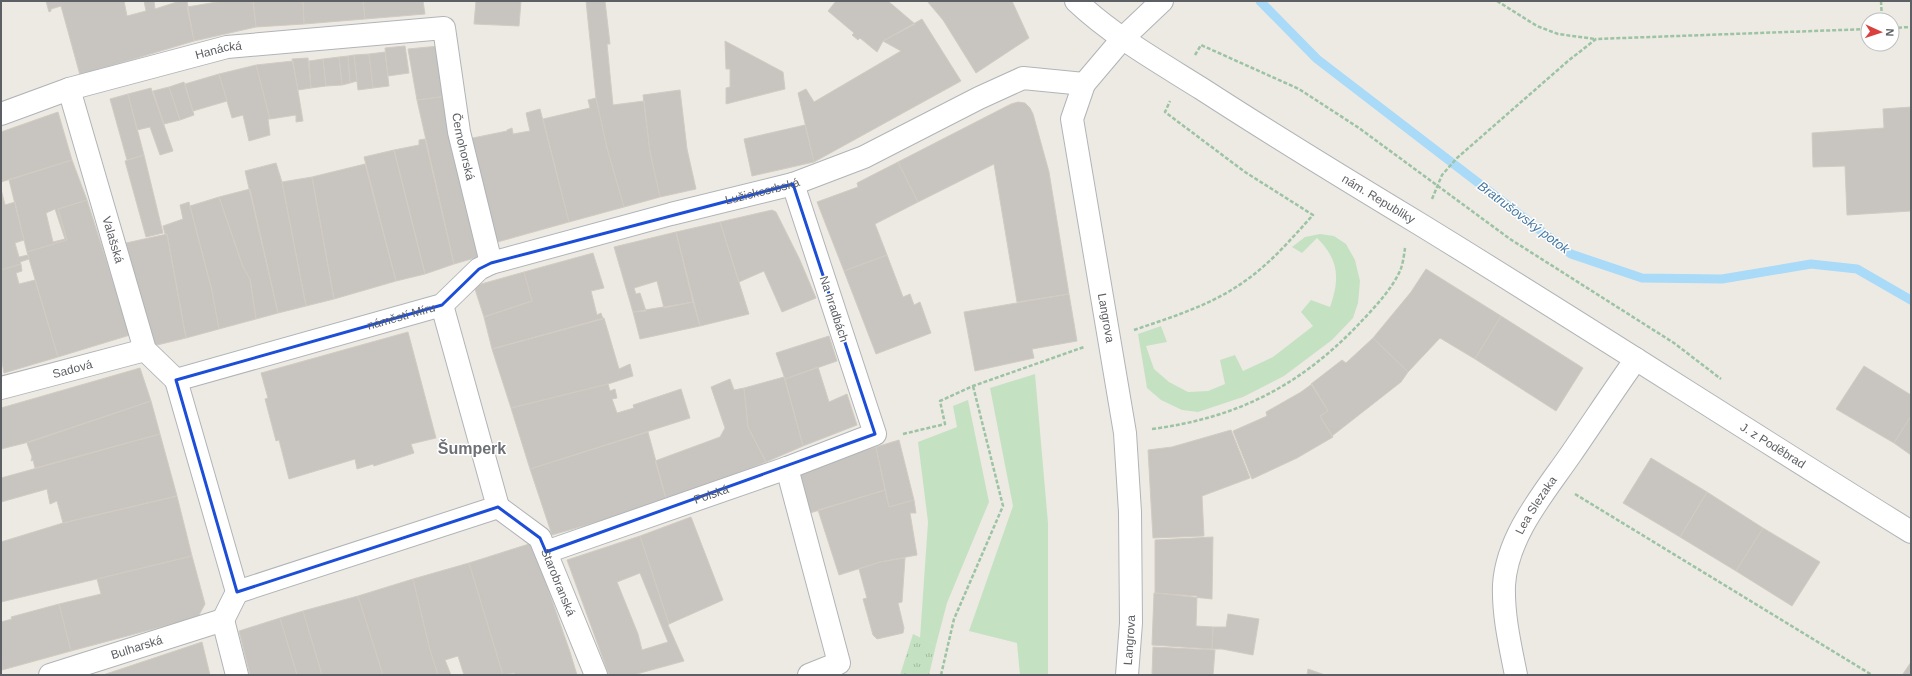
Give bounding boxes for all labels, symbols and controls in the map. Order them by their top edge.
north arrow [1860,12,1900,52]
text: N [1884,28,1896,37]
street label: Hanácká [194,39,243,62]
street label: Černohorská [449,112,478,182]
street label: nám. Republiky [1339,172,1418,227]
street label: Lužickosrbská [724,175,802,207]
water label: Bratrušovský potok [1475,178,1574,258]
street label: Valašská [99,215,126,265]
street label: Na hradbách [817,274,851,344]
street label: Langrova [1095,292,1117,344]
street label: náměstí Míru [366,300,437,333]
street label: Sadová [51,357,94,381]
street label: J. z Poděbrad [1738,420,1808,471]
district label: Šumperk [438,439,506,457]
street label: Lea Slezaka [1513,473,1560,537]
street label: Polská [692,482,731,507]
street label: Starobranská [538,547,578,618]
street label: Langrova [1121,615,1138,666]
street label: Bulharská [109,633,165,662]

